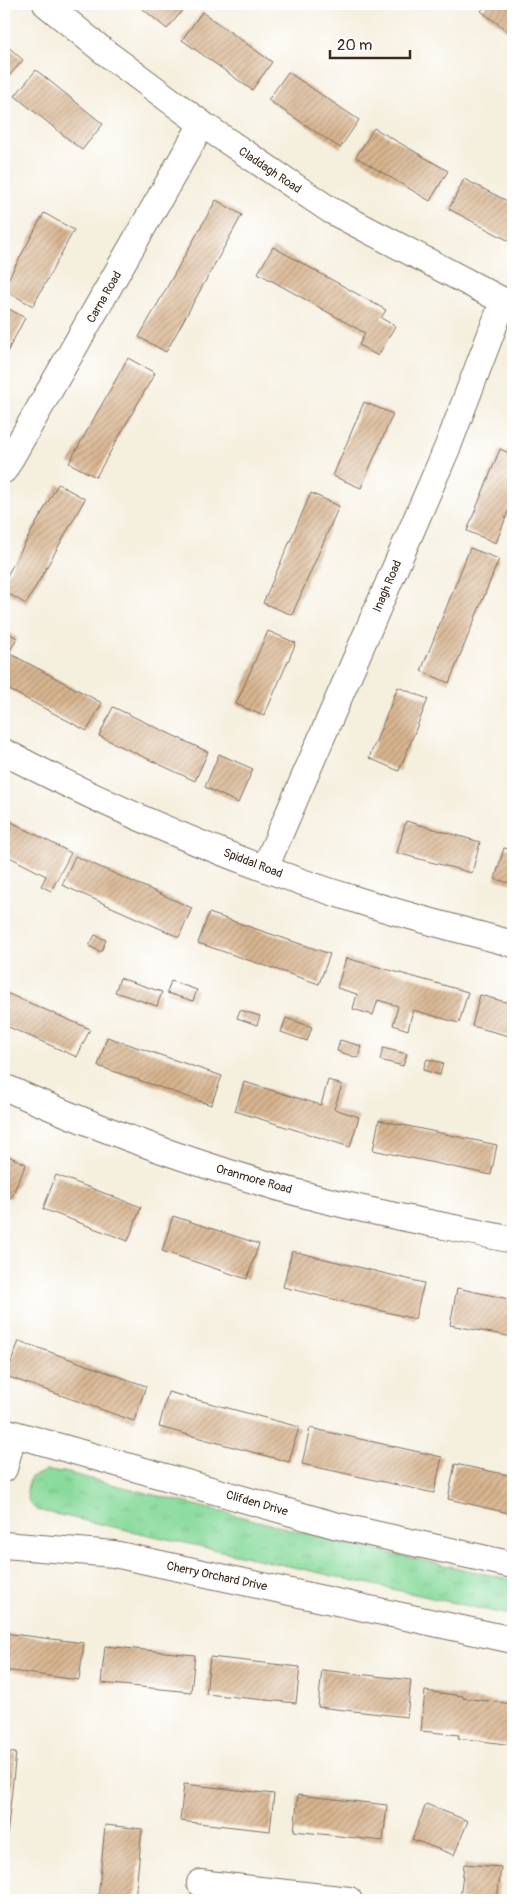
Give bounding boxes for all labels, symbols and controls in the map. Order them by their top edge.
scale bar [330,28,410,60]
text: 20 m [337,36,372,55]
street label: Claddagh Road [236,144,304,197]
street label: Carna Road [84,269,125,326]
street label: Inagh Road [370,558,405,614]
street label: Spiddal Road [221,845,285,882]
street label: Oranmore Road [214,1161,294,1198]
street label: Clifden Drive [224,1487,290,1520]
street label: Cherry Orchard Drive [165,1558,269,1595]

